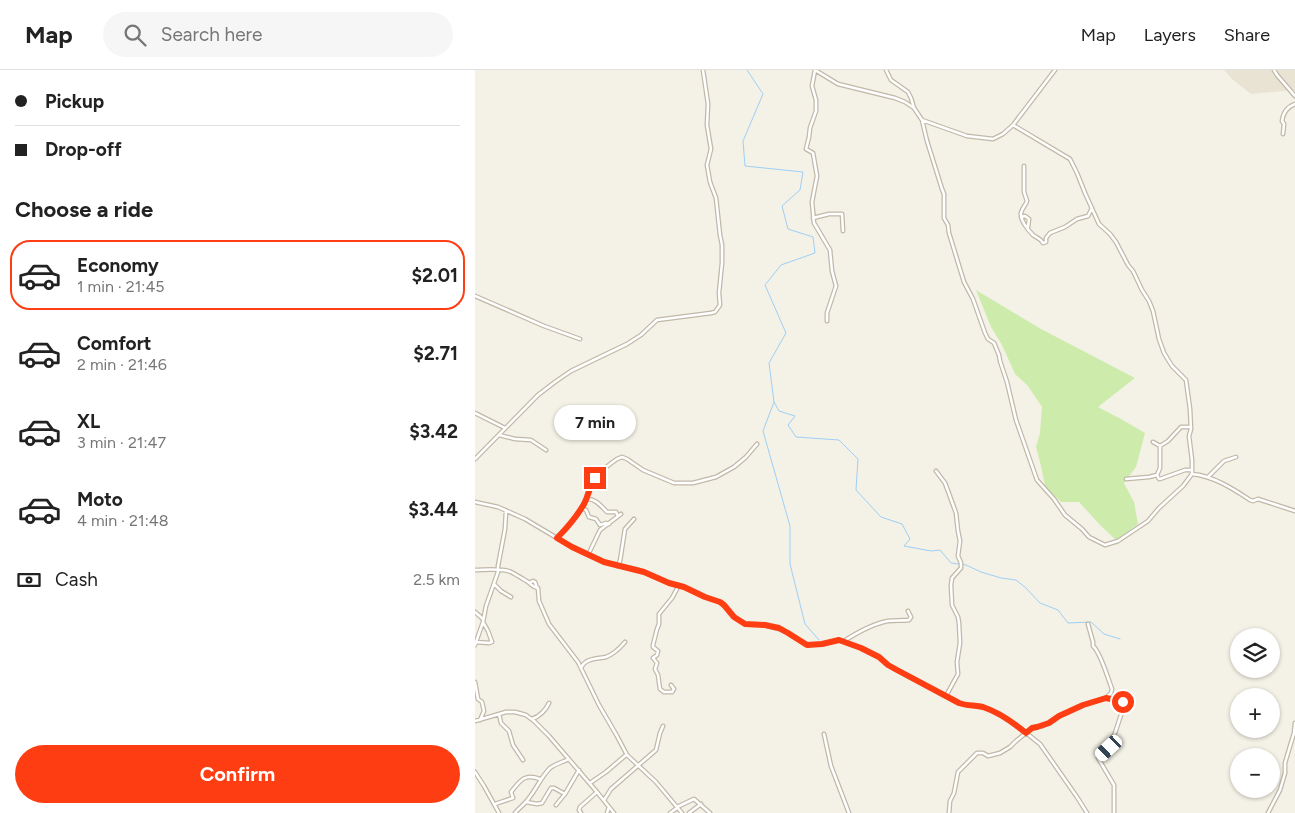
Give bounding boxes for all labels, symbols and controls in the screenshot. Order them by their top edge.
search box [103,12,453,57]
text: Map [25,20,73,49]
icon: search [121,21,149,49]
text: Search here [161,23,262,46]
text: Map [1081,24,1116,46]
text: Layers [1144,24,1196,46]
text: Share [1224,24,1270,46]
text: Pickup [45,90,104,113]
text: Drop-off [45,138,122,161]
text: Choose a ride [15,196,153,223]
icon: car [17,253,62,298]
text: Economy [77,254,159,277]
text: $2.01 [411,264,458,287]
text: 1 min · 21:45 [77,277,165,296]
icon: car [17,331,62,376]
text: Comfort [77,332,152,355]
text: $2.71 [413,342,458,365]
text: 2 min · 21:46 [77,355,167,374]
callout: 7 min [554,406,636,440]
icon: car [17,409,62,454]
text: XL [77,410,100,433]
text: 7 min [575,413,615,432]
text: $3.42 [409,420,458,443]
text: 3 min · 21:47 [77,433,166,452]
route end [584,467,606,489]
icon: car [17,487,62,532]
text: Moto [77,488,123,511]
text: $3.44 [408,498,458,521]
text: 4 min · 21:48 [77,511,168,530]
icon: cash [15,566,43,594]
text: Cash [55,568,98,591]
text: 2.5 km [413,570,460,589]
map controls [1230,628,1280,798]
button: layers [1230,628,1280,678]
button: + [1230,688,1280,738]
route start [1112,691,1134,713]
car [1092,732,1125,764]
button: Confirm [15,745,460,803]
button: − [1230,748,1280,798]

